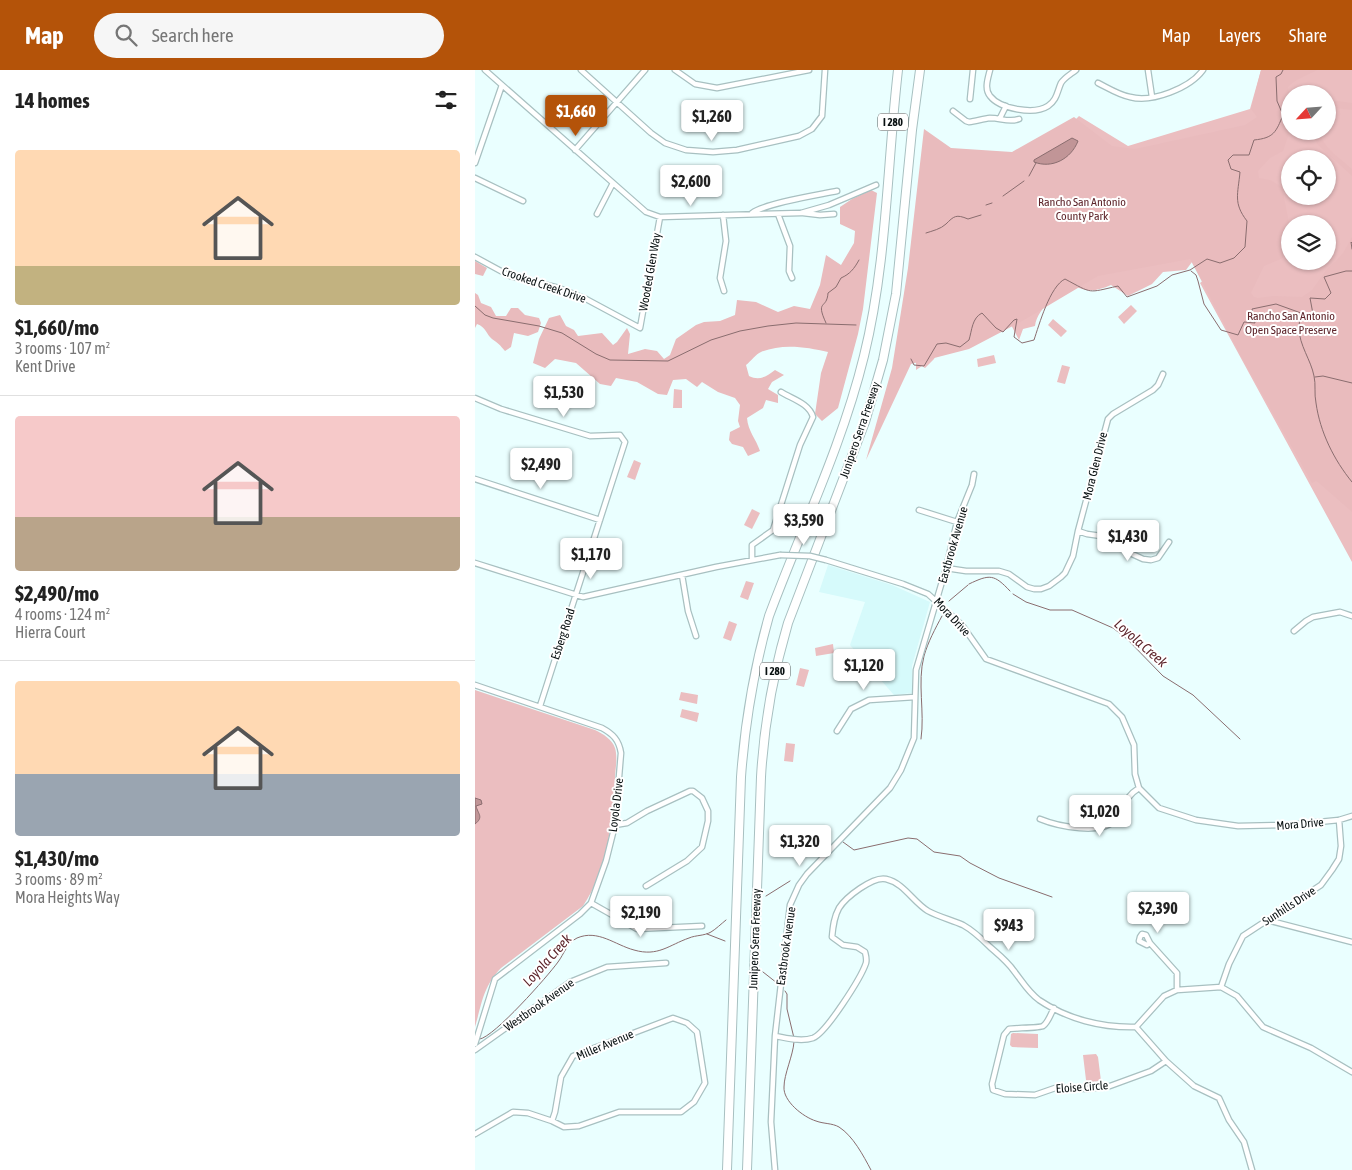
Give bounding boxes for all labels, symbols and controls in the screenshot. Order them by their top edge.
search box [94,13,444,58]
icon: search [112,21,140,49]
text: Map [25,22,64,49]
text: Search here [152,24,234,46]
text: Map [1161,25,1190,46]
text: Layers [1218,25,1261,46]
text: Share [1289,25,1327,46]
north arrow [1281,85,1336,140]
map controls [1281,85,1336,270]
icon: filters [432,86,460,114]
text: 14 homes [15,88,90,112]
pin: $1,660 [535,94,617,137]
pin: $1,260 [671,100,753,142]
text: $1,660 [556,102,596,120]
text: $1,260 [692,107,732,125]
road number: I 280 [878,114,908,131]
button: locate [1281,150,1336,205]
pin: $2,600 [650,164,732,207]
text: $2,600 [671,172,711,190]
icon: home [193,183,283,273]
park label: Rancho San Antonio County Park [1038,195,1126,223]
button: layers [1281,215,1336,270]
street label: Wooded Glen Way [636,232,664,312]
street label: Crooked Creek Drive [500,264,588,306]
park label: Rancho San Antonio Open Space Preserve [1245,309,1337,337]
text: $1,660/mo [15,315,99,339]
text: 3 rooms · 107 m² [15,339,110,357]
text: Kent Drive [15,357,75,375]
pin: $1,530 [523,376,605,418]
street label: Junipero Serra Freeway [837,380,883,480]
text: $1,530 [544,383,584,401]
street label: Mora Glen Drive [1080,430,1110,502]
icon: home [193,448,283,538]
pin: $2,490 [500,448,582,490]
text: $2,490 [521,455,561,473]
pin: $3,590 [763,504,845,546]
street label: Eastbrook Avenue [935,505,971,585]
text: $3,590 [784,511,824,529]
pin: $1,430 [1087,520,1169,562]
text: $1,430 [1108,527,1148,545]
pin: $1,170 [550,538,632,580]
text: $1,170 [571,545,611,563]
text: $2,490/mo [15,581,99,605]
street label: Mora Drive [931,595,973,639]
text: 4 rooms · 124 m² [15,605,110,623]
street label: Esberg Road [548,606,578,662]
water label: Loyola Creek [1111,616,1171,671]
text: Hierra Court [15,623,86,641]
pin: $1,120 [823,648,905,691]
text: $1,120 [844,656,884,674]
road number: I 280 [760,662,790,680]
icon: home [193,713,283,803]
street label: Loyola Drive [606,777,626,833]
pin: $1,020 [1059,794,1141,837]
text: $1,020 [1080,802,1120,820]
street label: Mora Drive [1276,815,1324,833]
pin: $1,320 [759,824,841,867]
text: $1,320 [780,832,820,850]
text: $1,430/mo [15,846,99,870]
text: 3 rooms · 89 m² [15,870,103,888]
street label: Sunhills Drive [1260,884,1318,928]
text: Mora Heights Way [15,888,120,906]
street label: Junipero Serra Freeway [746,888,764,990]
pin: $2,390 [1117,892,1199,934]
pin: $2,190 [600,896,682,938]
text: $2,390 [1138,899,1178,917]
text: $2,190 [621,903,661,921]
street label: Eastbrook Avenue [774,906,798,986]
pin: $943 [979,908,1039,951]
text: $943 [994,916,1024,934]
water label: Loyola Creek [519,930,575,989]
street label: Westbrook Avenue [501,976,577,1034]
street label: Miller Avenue [574,1027,636,1063]
street label: Eloise Circle [1055,1078,1109,1096]

